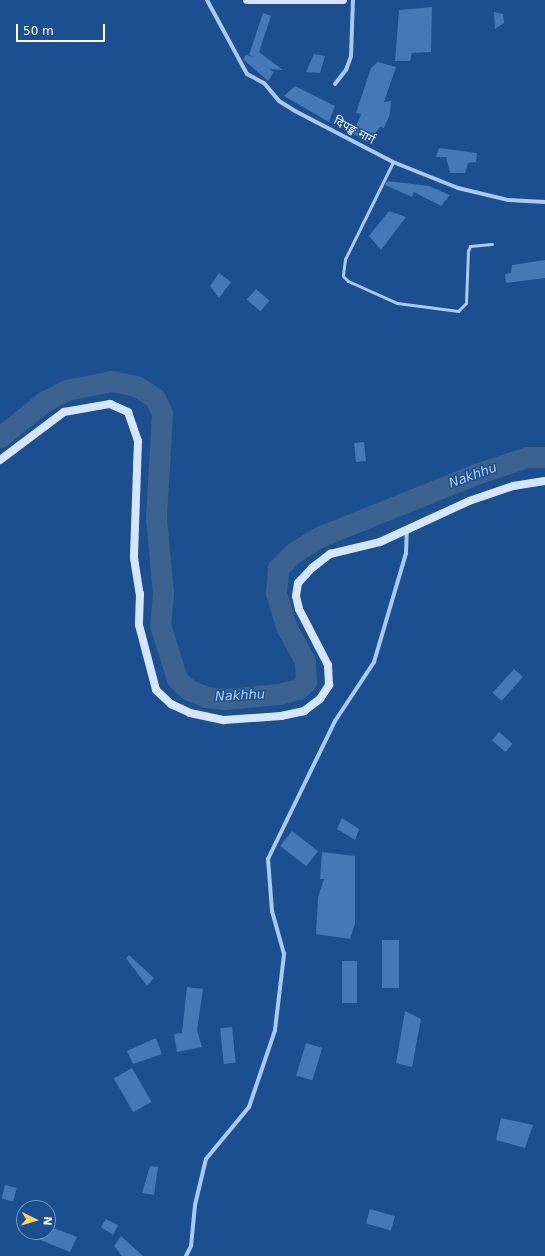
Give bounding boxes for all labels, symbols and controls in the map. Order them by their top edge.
scale bar [18,16,107,42]
text: 50 m [23,24,54,38]
street label: दिपङ्ख मार्ग [331,114,377,148]
water label: Nakhhu [447,460,499,492]
water label: Nakhhu [215,687,265,705]
north arrow [16,1200,56,1240]
text: N [41,1216,54,1226]

